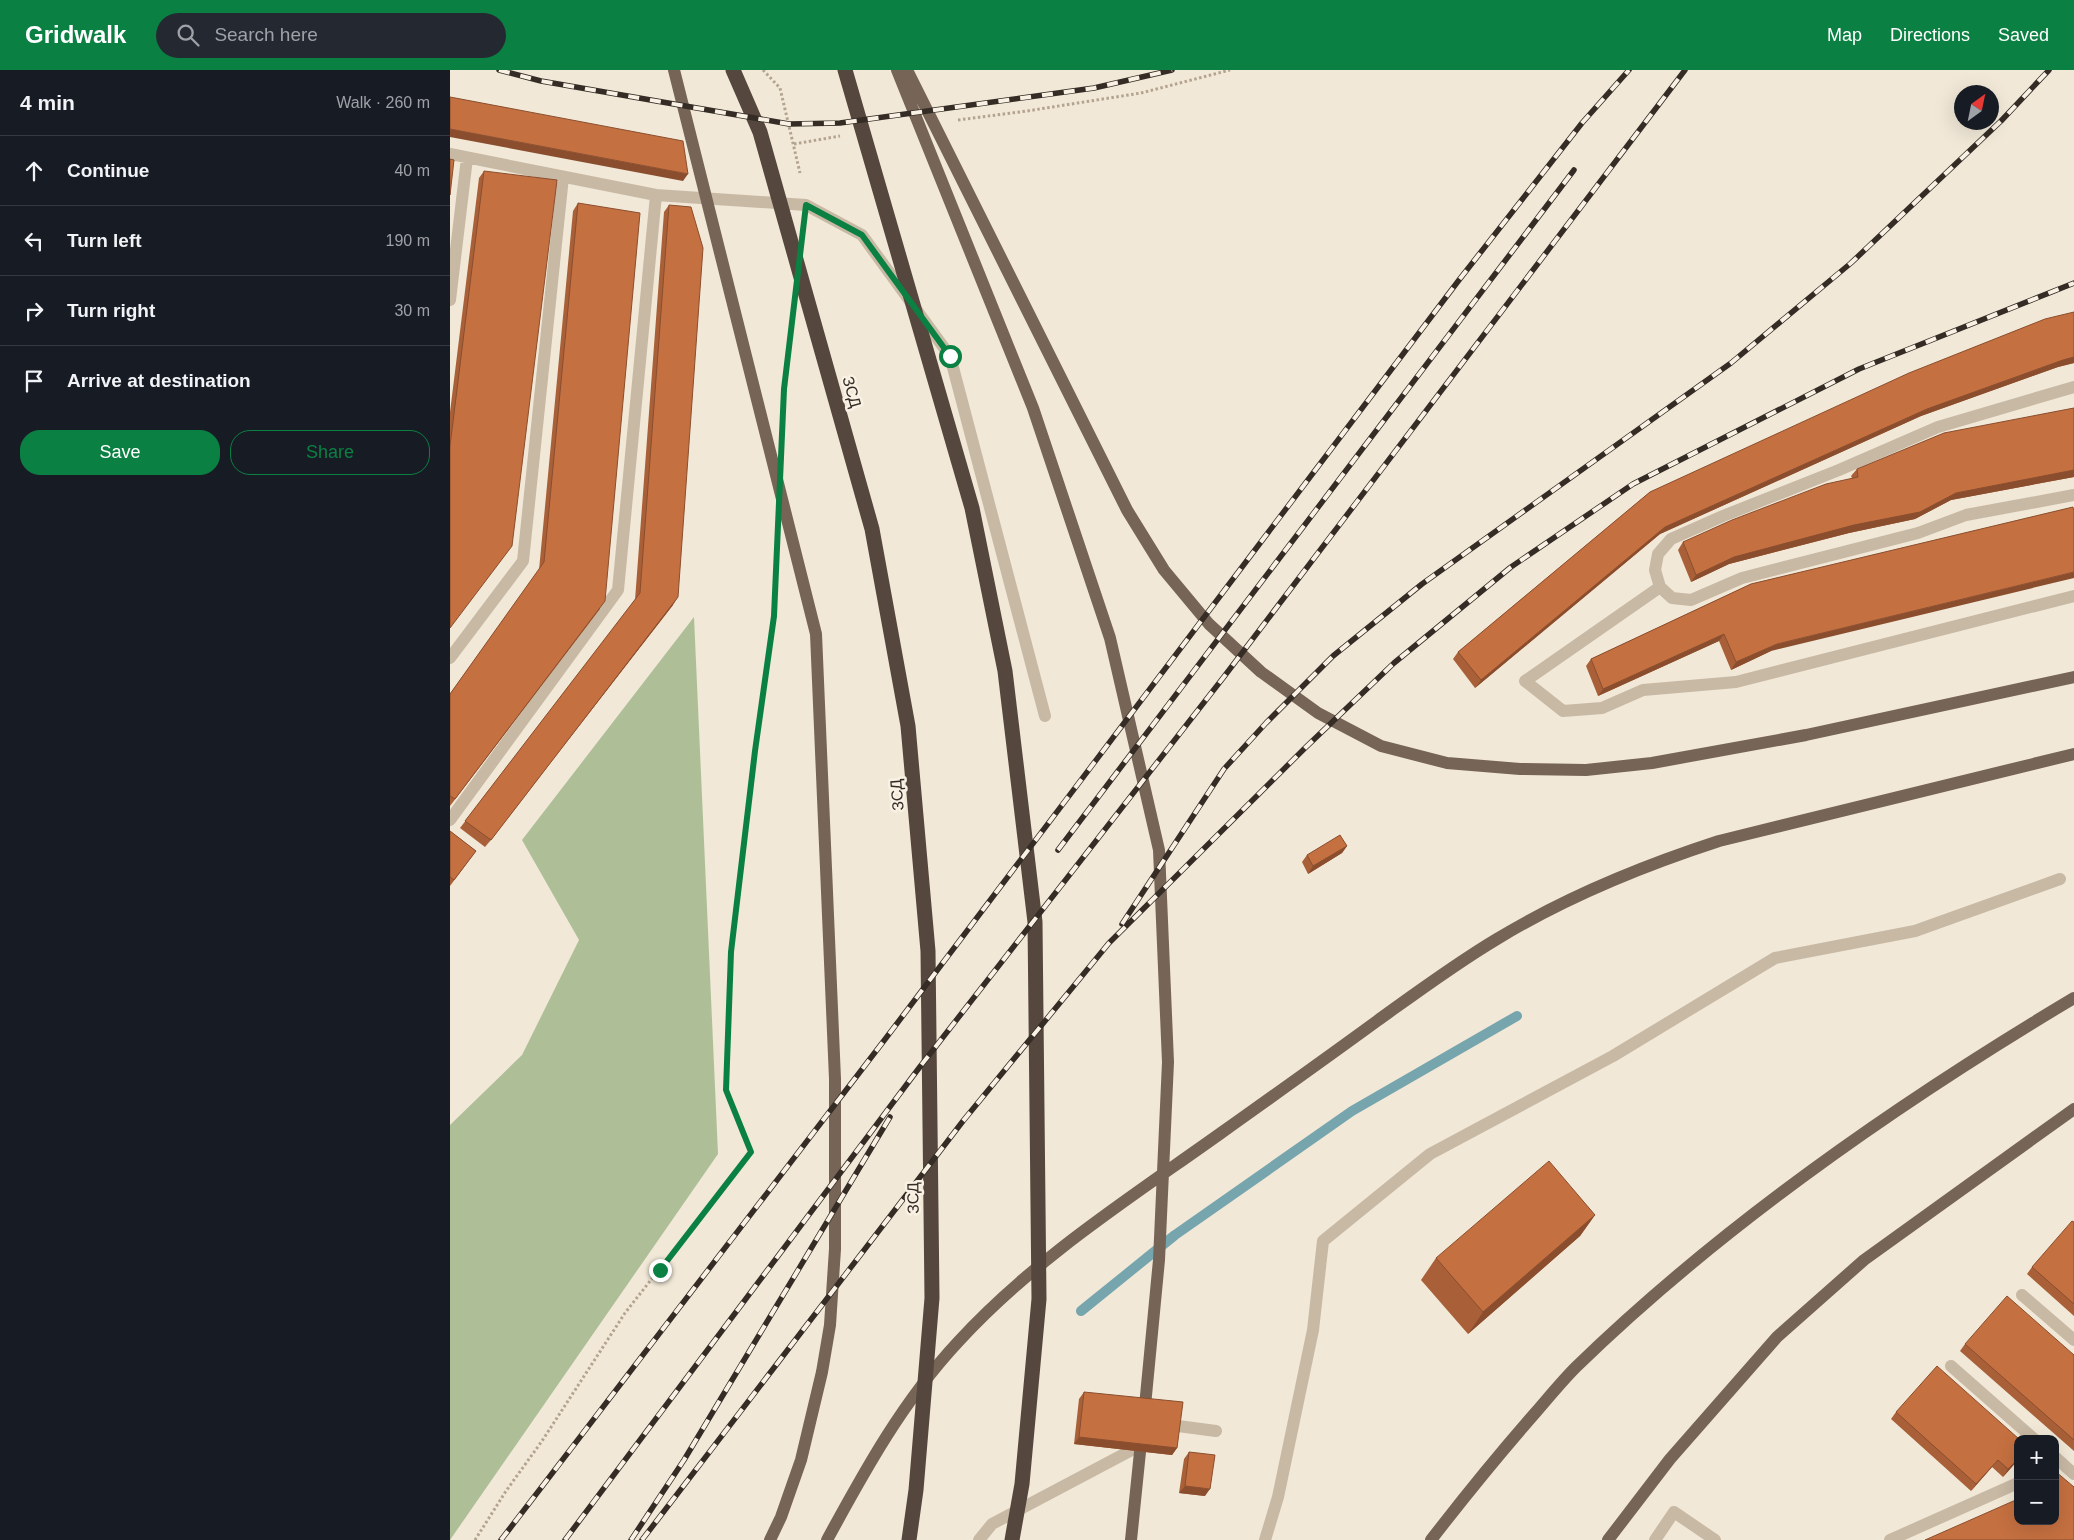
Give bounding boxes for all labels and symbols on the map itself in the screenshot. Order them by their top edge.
north arrow [1954,85,1999,130]
route start [939,345,962,368]
street label: ЗСД [839,375,865,410]
street label: ЗСД [887,778,907,811]
street label: ЗСД [904,1182,922,1214]
route end [649,1259,672,1282]

